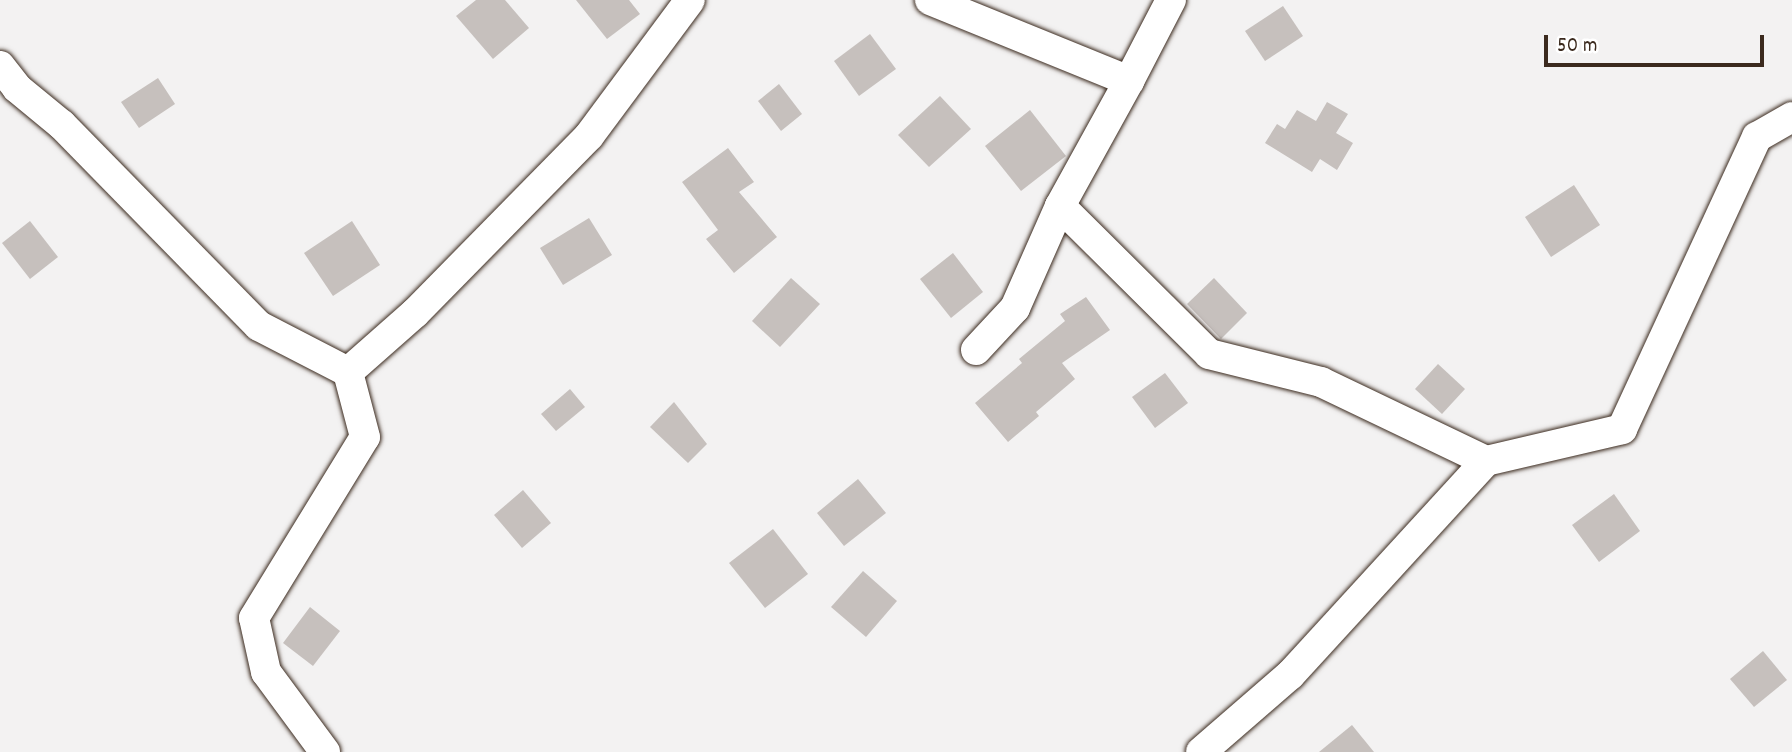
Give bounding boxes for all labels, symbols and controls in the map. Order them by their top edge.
scale bar [1547,21,1768,65]
text: 50 m [1557,32,1597,62]

